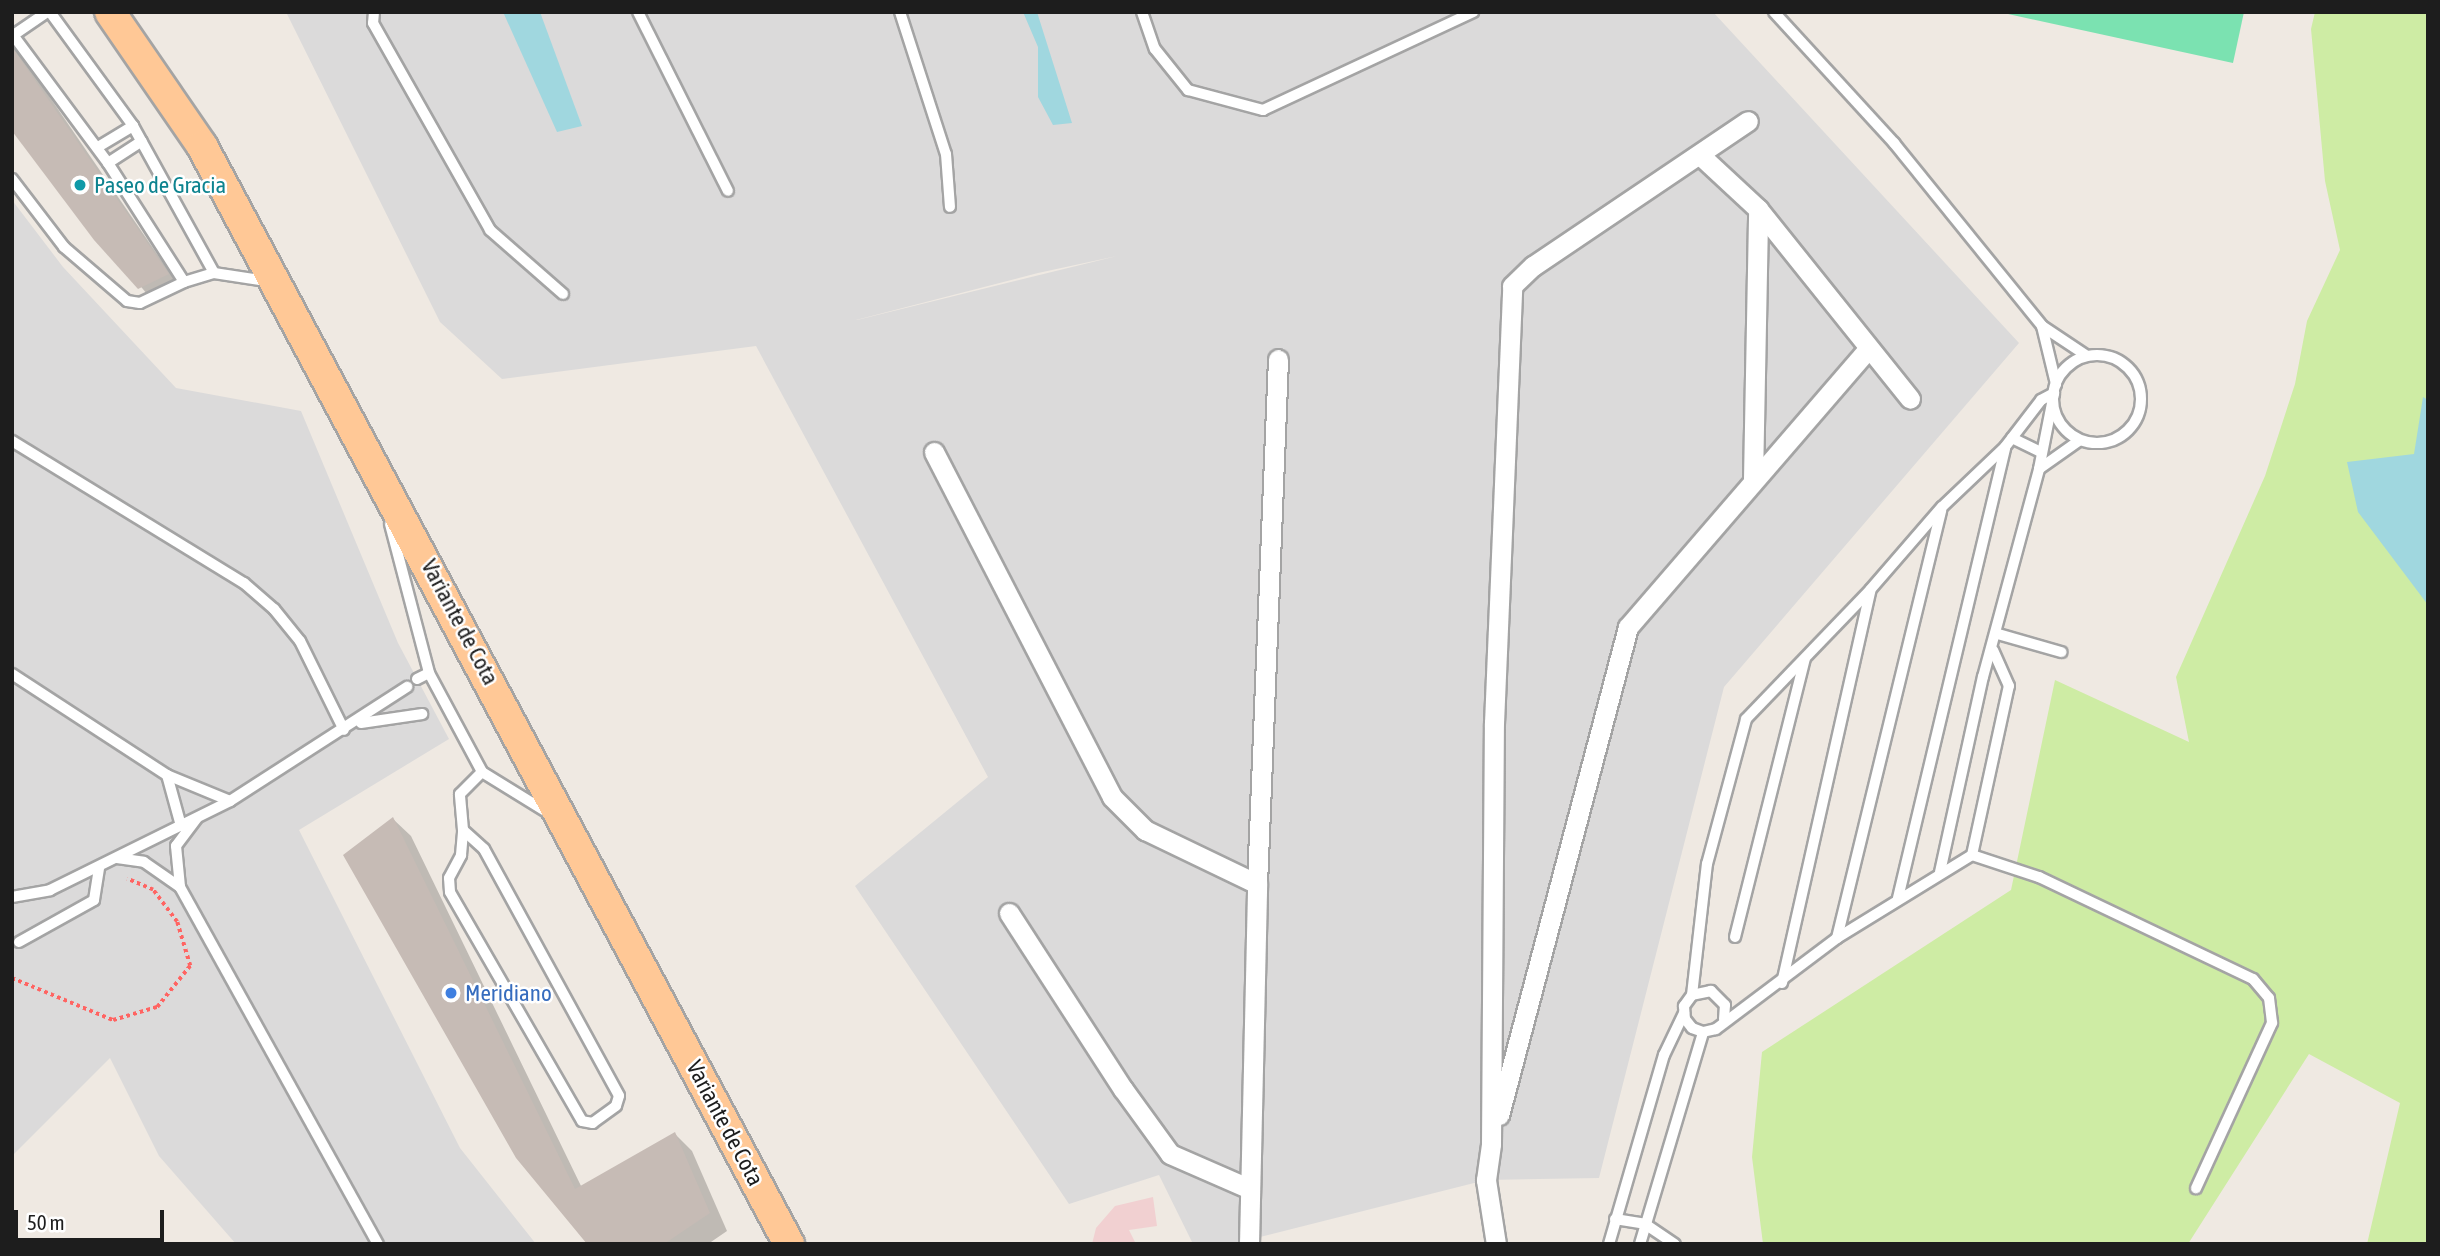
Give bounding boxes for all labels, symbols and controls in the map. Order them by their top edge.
place label: Paseo de Gracia [94,171,226,199]
marker: Paseo de Gracia [72,177,88,193]
street label: Variante de Cota [415,555,505,689]
place label: Meridiano [465,979,552,1007]
marker: Meridiano [443,985,459,1001]
street label: Variante de Cota [680,1056,770,1190]
scale bar [18,1196,168,1240]
text: 50 m [27,1210,65,1234]

